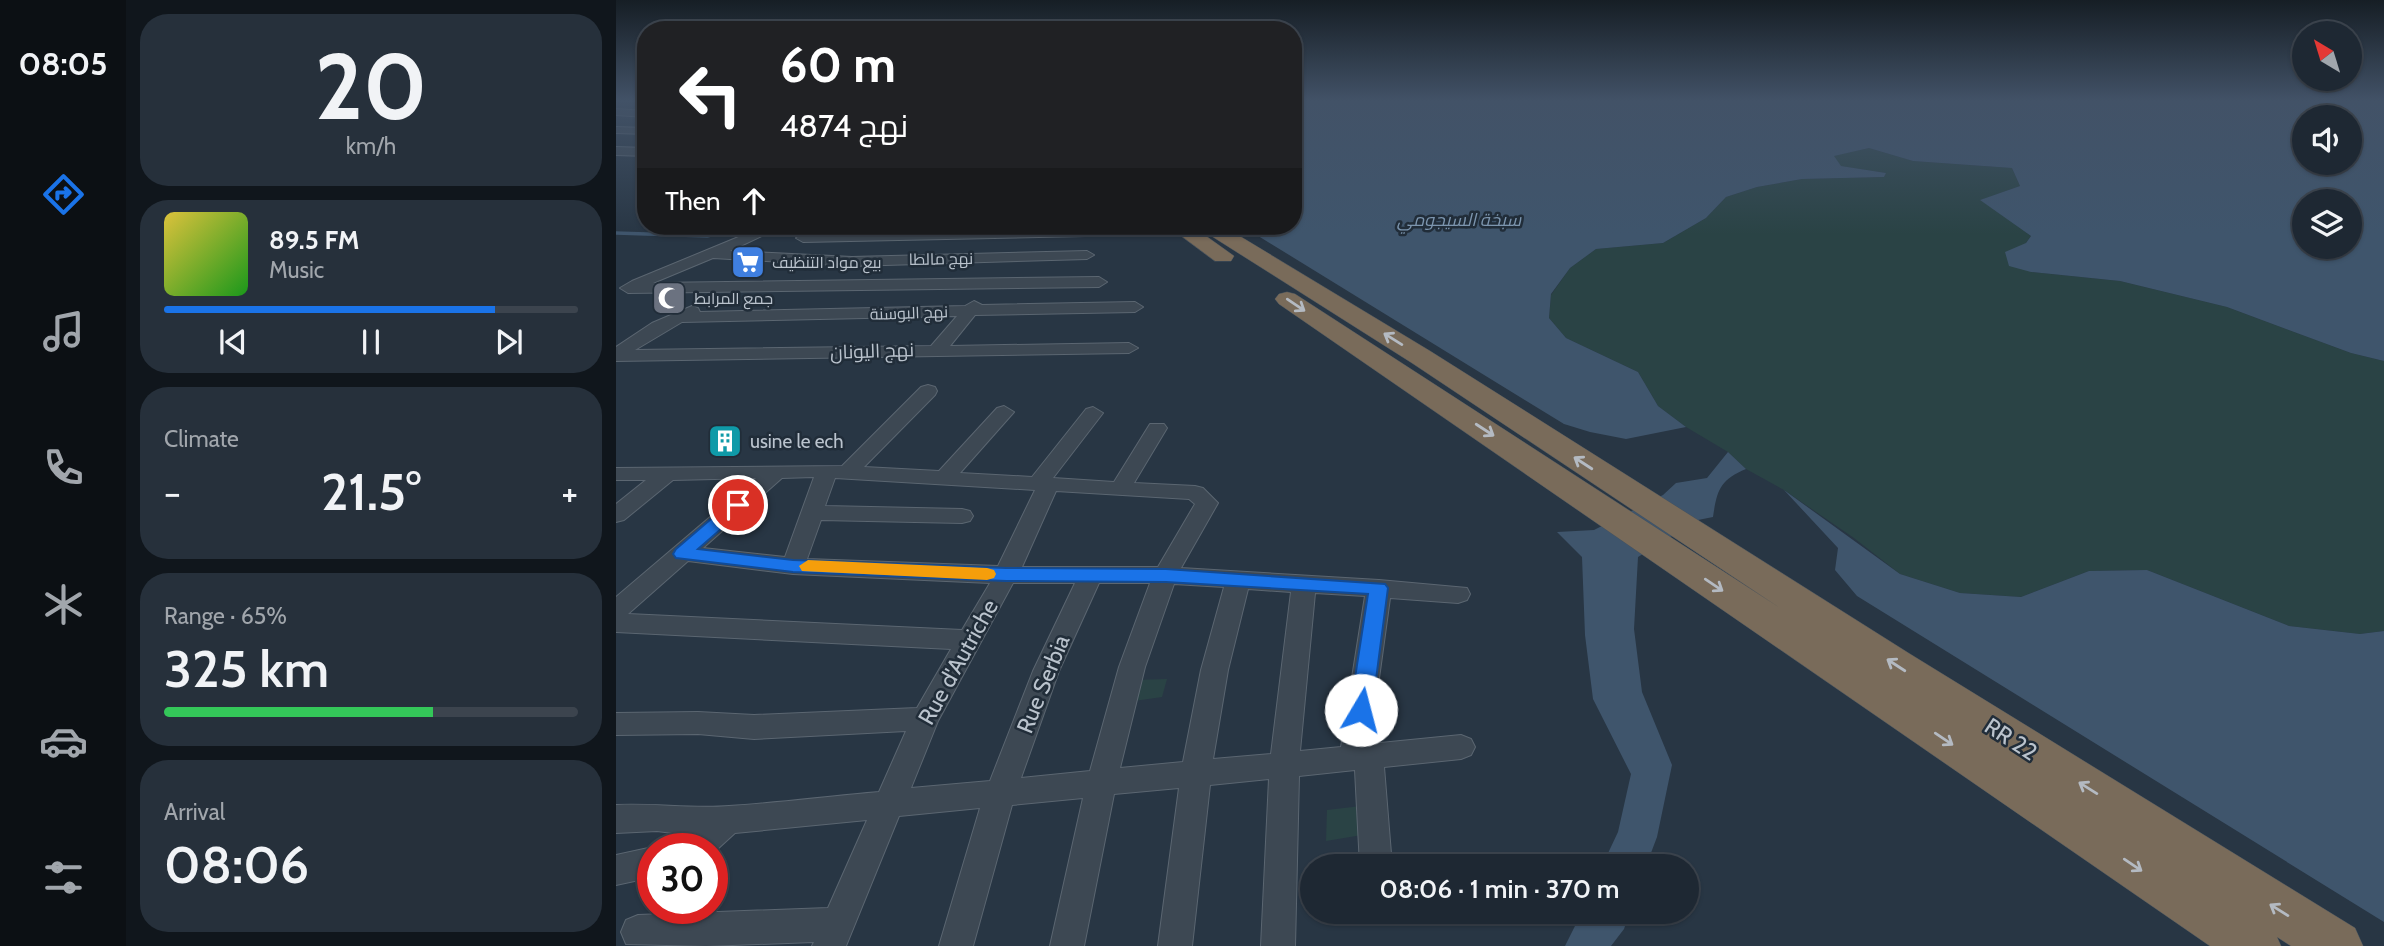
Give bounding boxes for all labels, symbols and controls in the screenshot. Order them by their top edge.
north arrow [2292,21,2362,91]
map controls [2292,21,2362,259]
text: 20 [315,31,427,142]
text: 60 m [780,35,896,94]
text: 08:05 [19,44,107,83]
icon: left [665,49,756,140]
button: sound [2292,105,2362,175]
text: نهج 4874 [780,106,908,145]
text: km/h [346,132,396,160]
icon: directions [39,170,88,219]
icon: ahead [735,182,773,220]
text: Then [665,185,721,217]
button: layers [2292,189,2362,259]
water label: سبخة السيجومي [1397,209,1522,234]
text: 89.5 FM [269,224,359,256]
supermarket icon: بيع مواد التنظيف [729,243,767,281]
street label: نهج مالطا [909,249,973,271]
place label: بيع مواد التنظيف [772,253,882,274]
text: Music [269,256,324,284]
mosque icon: جمع المرابط [650,279,688,317]
place label: جمع المرابط [694,289,773,310]
one-way arrow [1285,298,1305,312]
street label: نهج البوسنة [870,302,949,326]
icon: music [39,307,88,356]
icon: previous [214,323,252,361]
icon: pause [352,323,390,361]
icon: next [490,323,528,361]
one-way arrow [1383,332,1403,346]
street label: نهج اليونان [830,338,914,366]
building icon: usine le ech [706,422,744,460]
one-way arrow [1475,423,1494,438]
text: Climate [164,425,239,453]
place label: usine le ech [750,430,844,453]
icon: phone [39,443,88,492]
one-way arrow [1574,455,1594,469]
text: 21.5° [321,460,421,523]
text: − [164,469,181,516]
text: + [561,469,578,516]
pin [708,475,768,535]
icon: arrive [719,486,757,524]
one-way arrow [1704,578,1723,592]
icon: climate [39,580,88,629]
street label: Rue d'Autriche [912,594,1004,730]
text: Range · 65% [164,602,287,630]
street label: Rue Serbia [1011,631,1075,737]
text: 325 km [164,637,329,700]
one-way arrow [1886,658,1906,672]
position arrow [1324,673,1398,747]
street label: RR 22 [1979,712,2043,766]
icon: car [39,717,88,766]
one-way arrow [1934,731,1953,746]
one-way arrow [2078,780,2098,794]
text: Arrival [164,798,225,826]
text: 08:06 [164,833,309,896]
speed limit sign: 30 [637,833,728,924]
icon: filters [39,853,88,902]
one-way arrow [2123,858,2142,872]
text: 08:06 · 1 min · 370 m [1379,873,1620,905]
one-way arrow [2270,902,2290,916]

